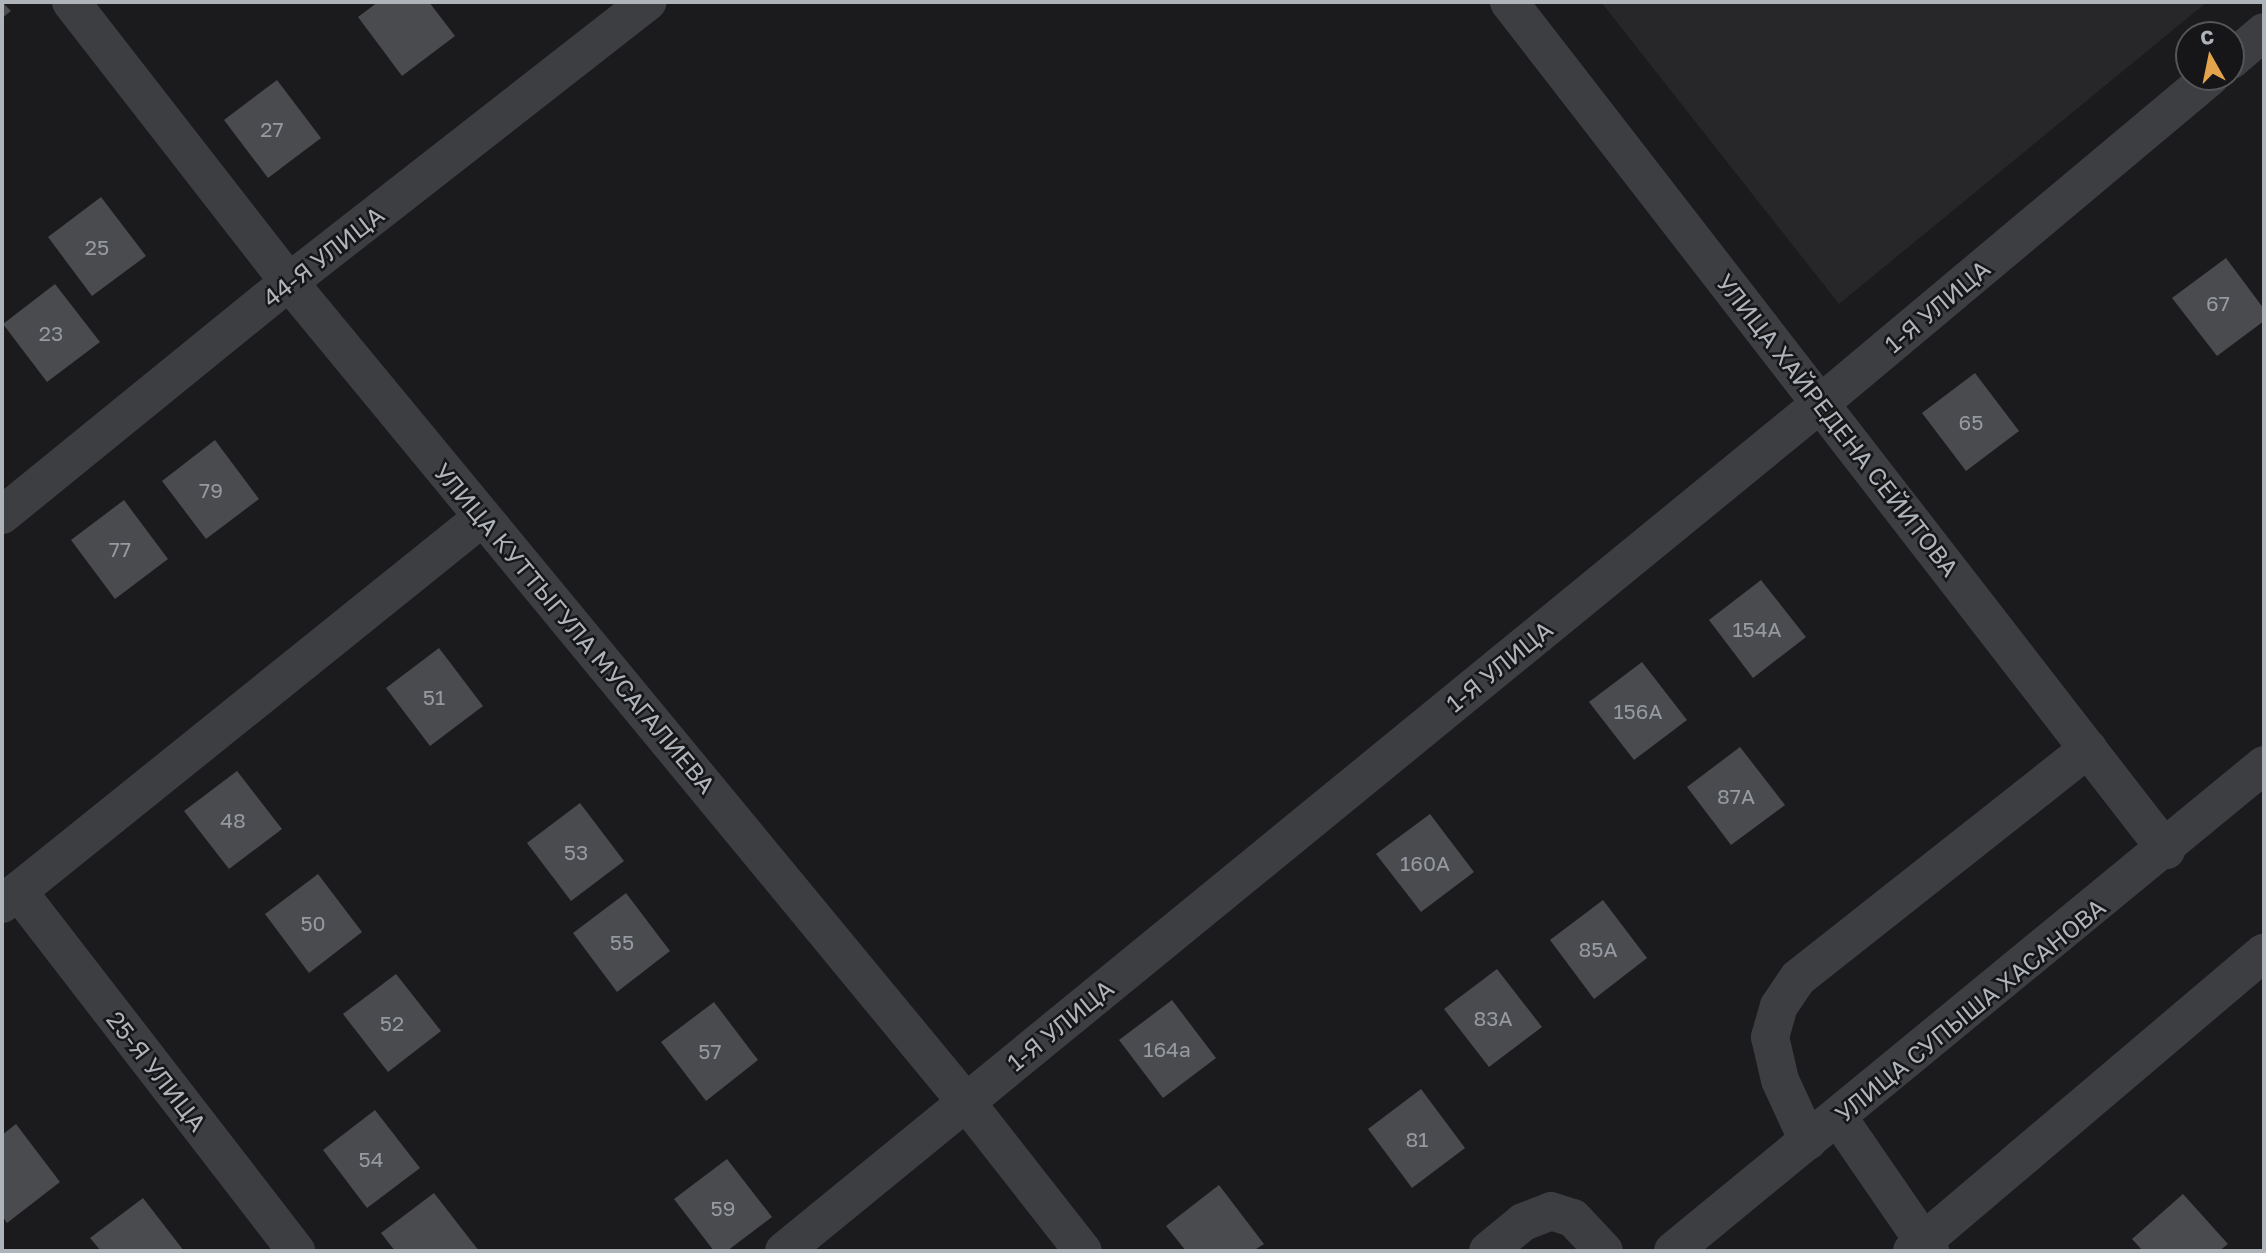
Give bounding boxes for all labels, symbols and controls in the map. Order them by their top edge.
north arrow [2175,21,2245,91]
text: С [2198,24,2215,49]
house number: 27 [260,116,284,142]
street label: 44-Я УЛИЦА [257,200,389,312]
house number: 25 [85,234,109,260]
street label: 1-Я УЛИЦА [1879,254,1995,358]
street label: УЛИЦА ХАЙРЕДЕНА СЕЙИТОВА [1711,268,1965,582]
house number: 67 [2206,290,2230,316]
house number: 23 [39,320,63,346]
house number: 65 [1959,409,1983,435]
street label: УЛИЦА КУТТЫГУЛА МУСАГАЛИЕВА [428,457,722,799]
house number: 79 [199,477,223,503]
house number: 77 [109,536,131,562]
street label: 1-Я УЛИЦА [1440,614,1558,718]
house number: 154А [1732,616,1782,642]
house number: 51 [423,684,445,710]
house number: 156А [1613,698,1663,724]
house number: 87А [1717,783,1755,809]
house number: 48 [220,807,246,833]
house number: 53 [564,839,588,865]
house number: 160А [1400,850,1450,876]
street label: УЛИЦА СУПЫША ХАСАНОВА [1829,892,2111,1128]
house number: 50 [300,910,326,936]
house number: 55 [610,929,634,955]
house number: 85А [1578,936,1618,962]
street label: 1-Я УЛИЦА [1001,973,1119,1077]
street label: 25-Я УЛИЦА [101,1005,213,1137]
house number: 83А [1473,1005,1513,1031]
house number: 52 [380,1010,404,1036]
house number: 164а [1143,1036,1191,1062]
house number: 57 [698,1038,722,1064]
house number: 81 [1406,1126,1428,1152]
house number: 54 [359,1146,383,1172]
house number: 59 [711,1195,735,1221]

